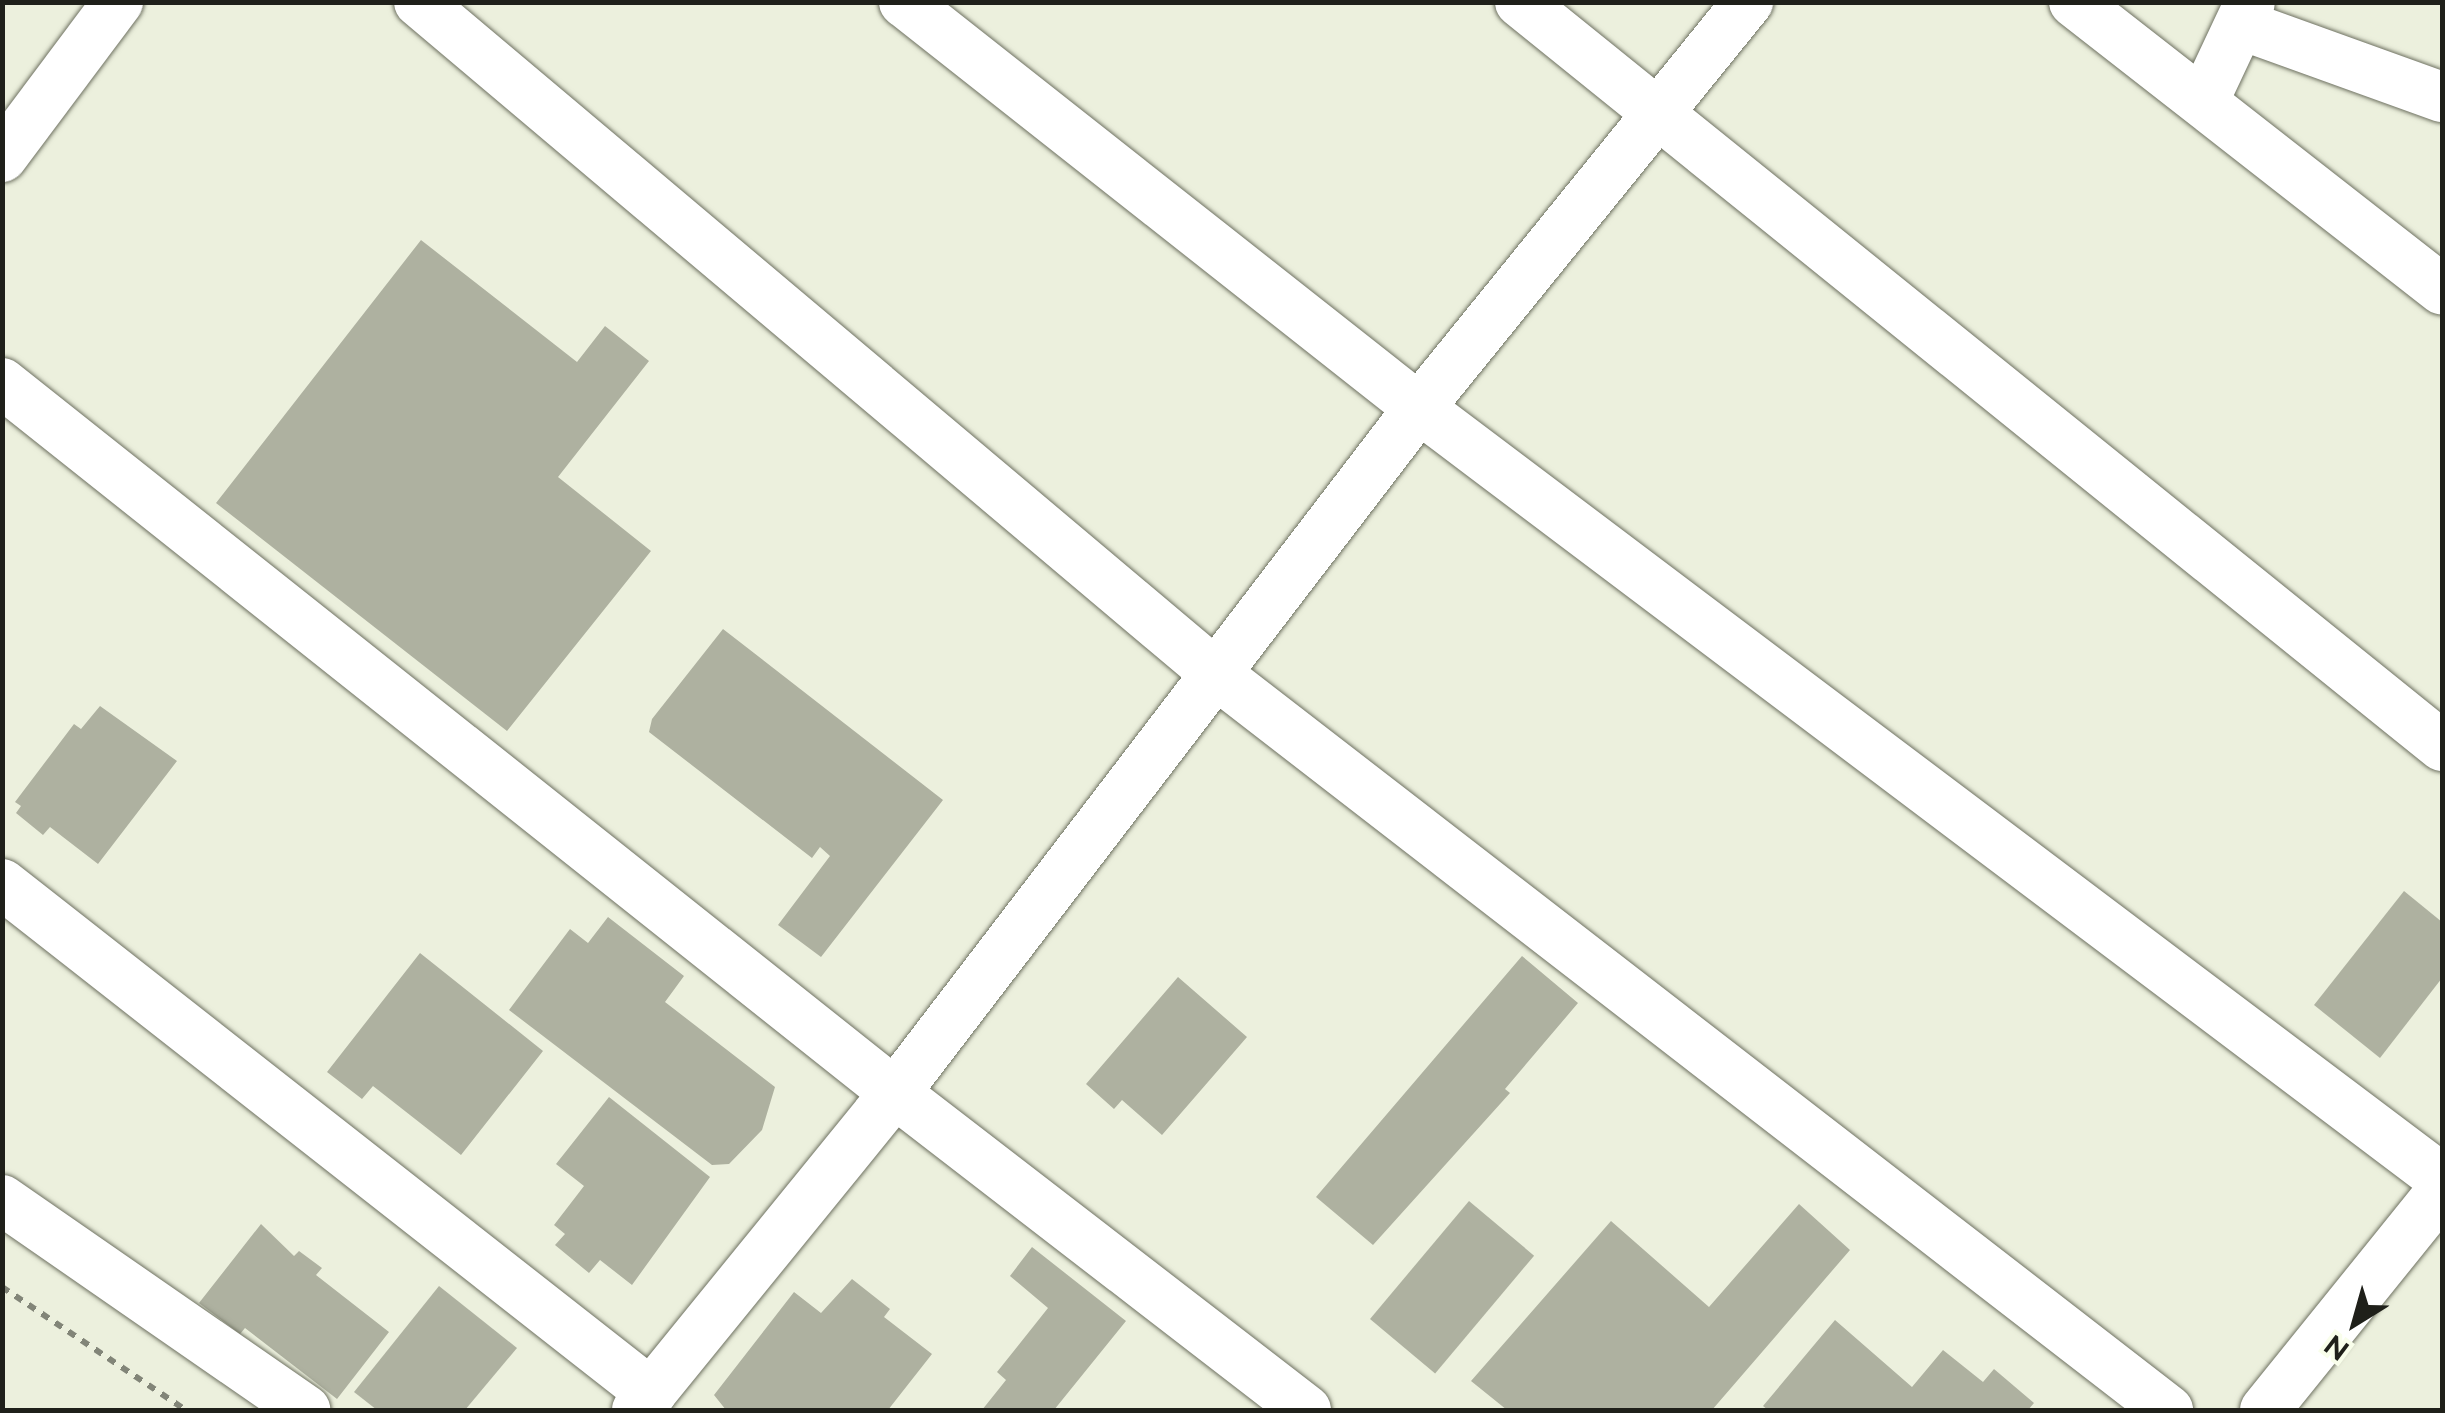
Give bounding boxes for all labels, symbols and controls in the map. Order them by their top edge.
north arrow [2305,1273,2405,1373]
text: N [2318,1328,2355,1367]

